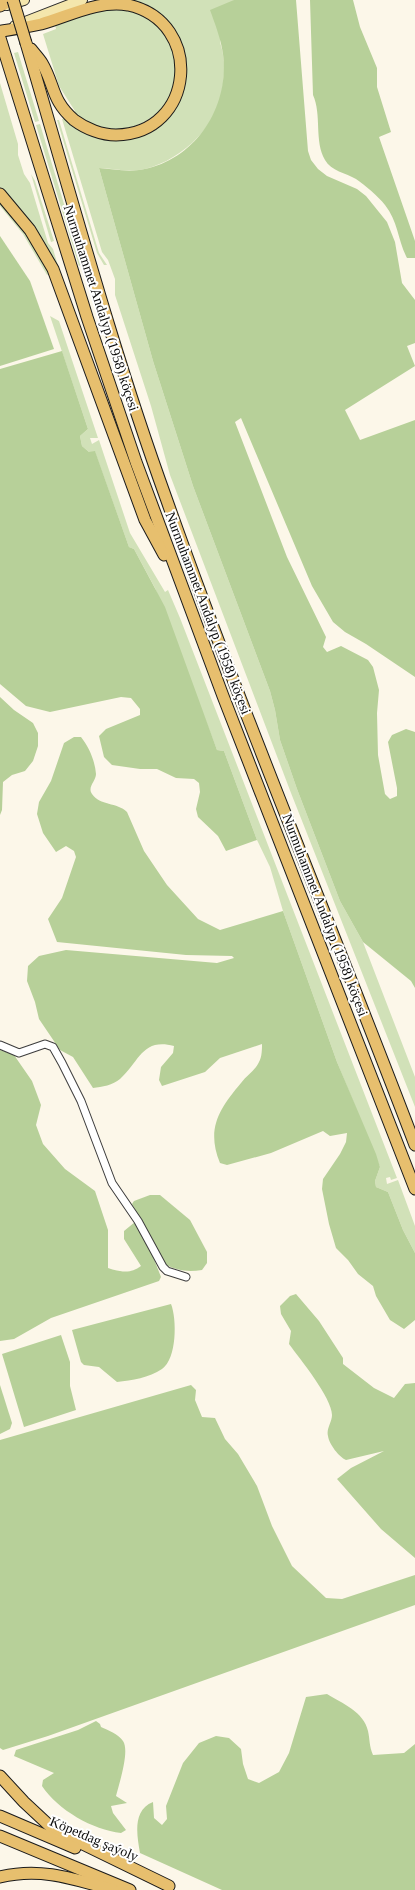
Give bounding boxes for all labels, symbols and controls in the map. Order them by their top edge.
street label: Nurmuhammet Andalyp (1958) köçesi [60,203,142,413]
street label: Nurmuhammet Andalyp (1958) köçesi [161,510,254,717]
street label: Nurmuhammet Andalyp (1958) köçesi [278,812,371,1019]
street label: Köpetdag şaýoly [48,1814,140,1864]

